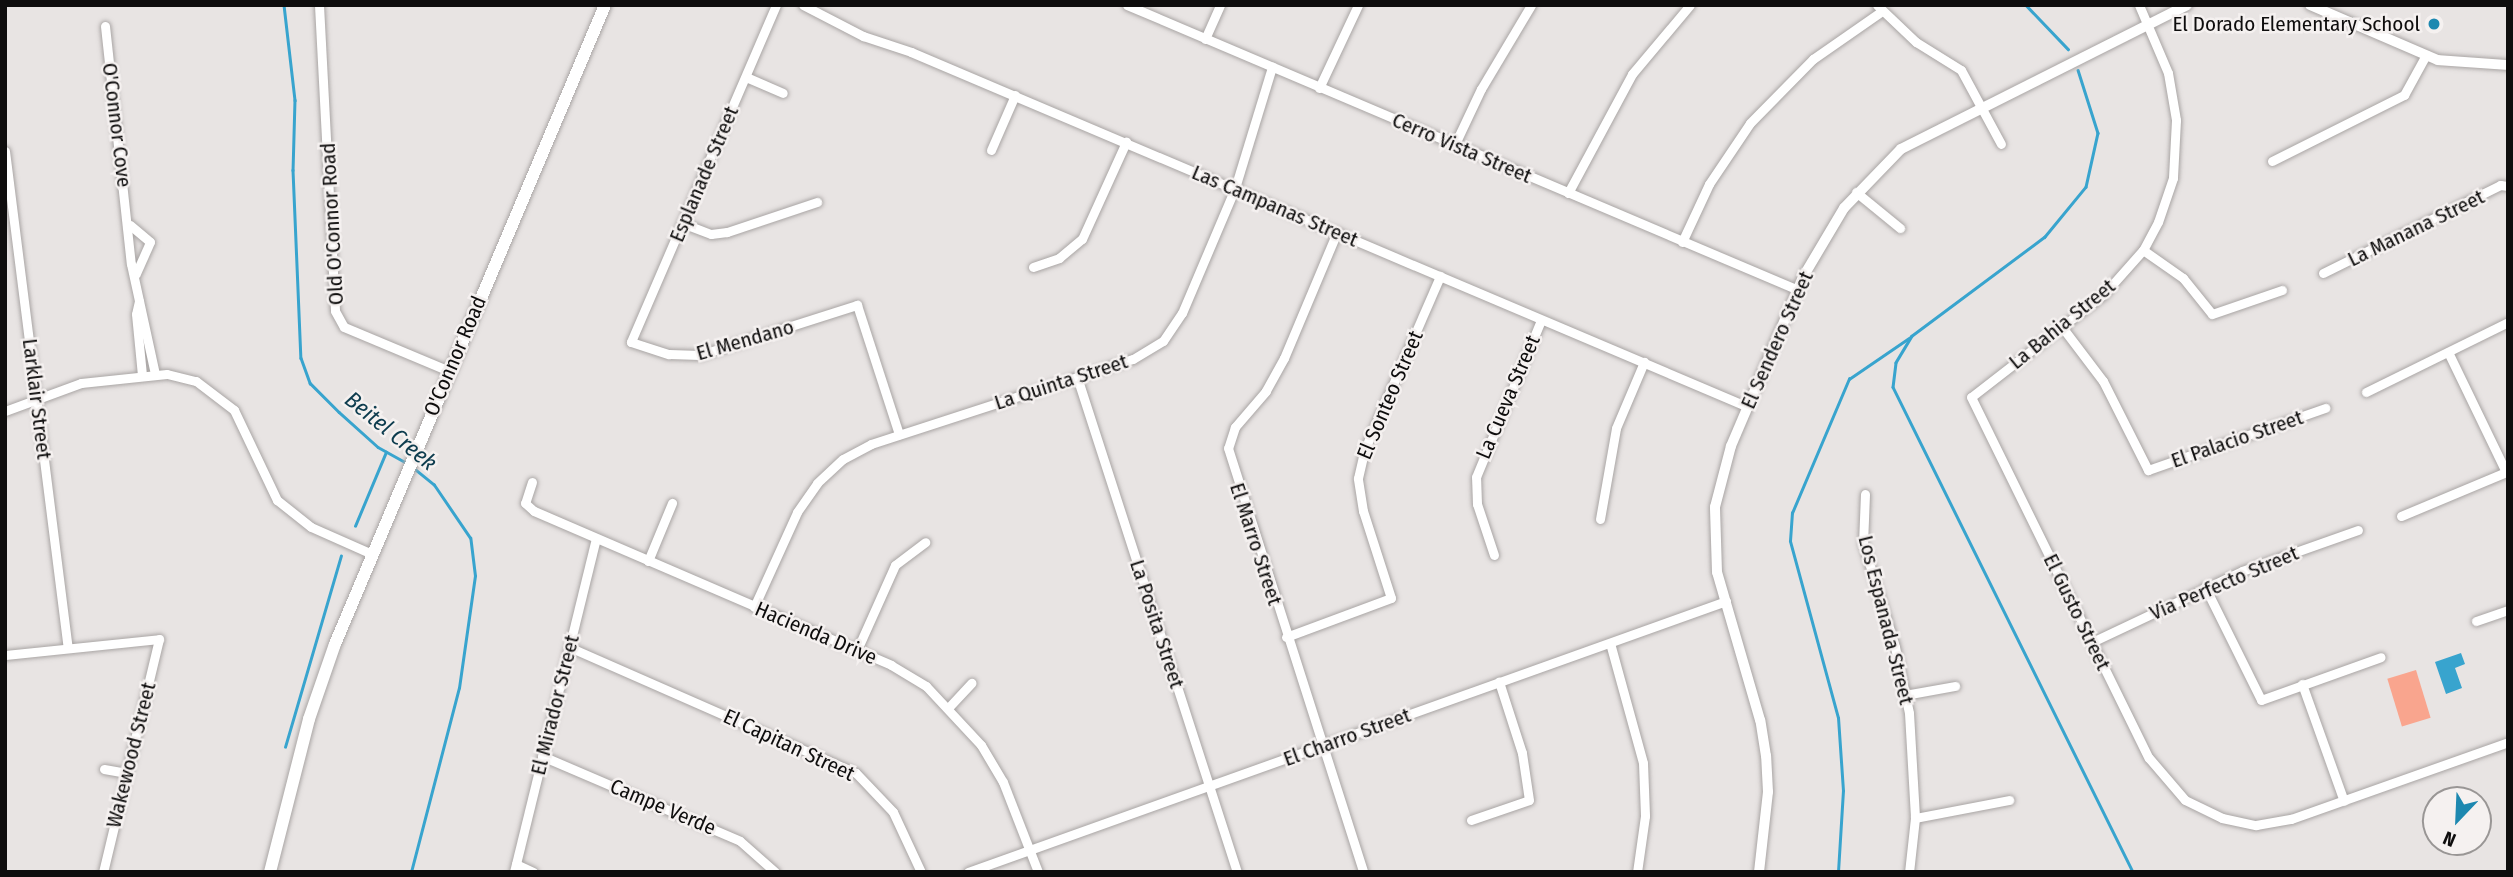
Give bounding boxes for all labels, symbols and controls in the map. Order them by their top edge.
place label: El Dorado Elementary School [2173,11,2420,37]
marker: El Dorado Elementary School [2426,16,2442,32]
street label: O'Connor Cove [97,61,137,189]
street label: Esplanade Street [664,102,744,246]
street label: Cerro Vista Street [1388,107,1536,189]
street label: Old O'Connor Road [315,142,349,306]
street label: Las Campanas Street [1188,160,1362,252]
street label: La Manana Street [2344,184,2488,272]
street label: El Sendero Street [1735,267,1819,413]
street label: La Bahia Street [2004,273,2120,375]
street label: O'Connor Road [418,292,492,420]
street label: El Mendano [693,314,797,366]
street label: El Sonteo Street [1352,327,1428,463]
street label: La Cueva Street [1471,331,1545,463]
street label: Larklair Street [17,337,57,461]
street label: La Quinta Street [991,349,1131,415]
water label: Beitel Creek [339,386,443,476]
street label: El Palacio Street [2168,405,2306,473]
street label: El Marro Street [1224,480,1288,608]
street label: Los Espanada Street [1853,533,1919,707]
street label: Via Perfecto Street [2146,540,2302,626]
street label: El Gusto Street [2038,550,2116,674]
street label: La Posita Street [1124,557,1190,691]
street label: Hacienda Drive [751,596,881,670]
street label: El Mirador Street [525,632,585,778]
street label: Wakewood Street [101,680,161,830]
street label: El Charro Street [1280,702,1414,772]
street label: El Capitan Street [719,704,859,786]
street label: Campe Verde [606,773,720,841]
north arrow [2422,786,2492,856]
text: N [2440,826,2459,852]

